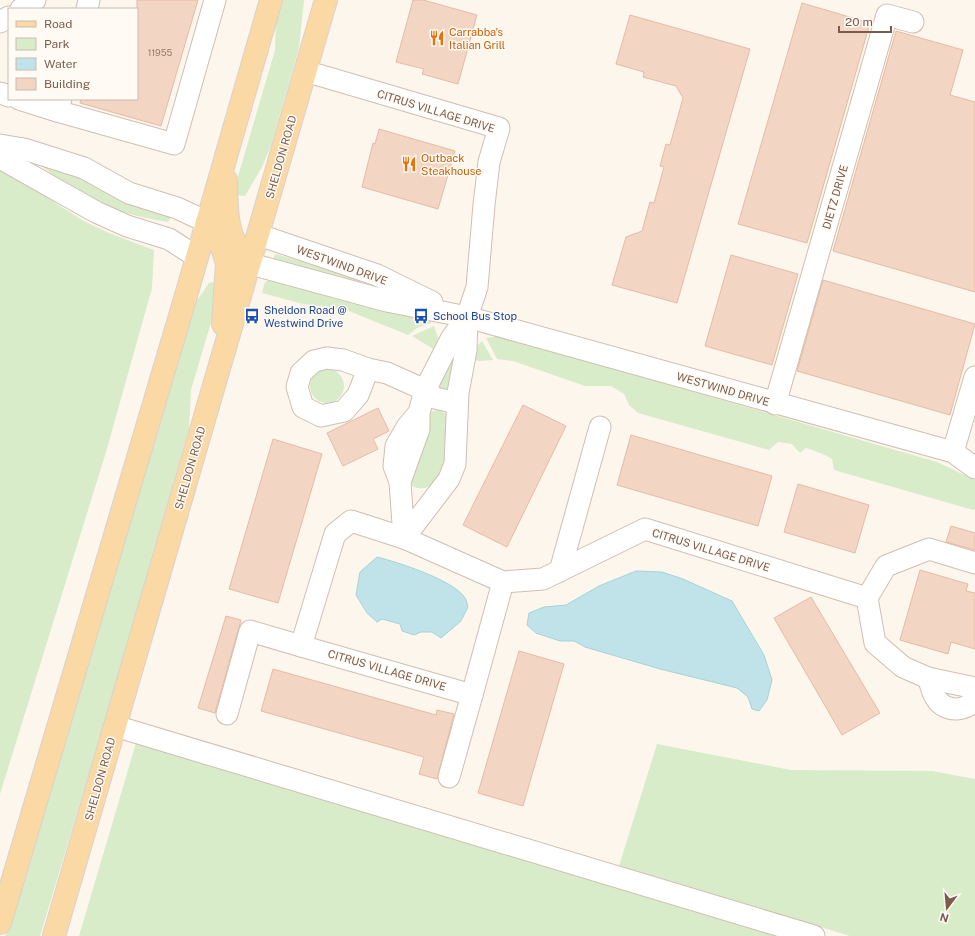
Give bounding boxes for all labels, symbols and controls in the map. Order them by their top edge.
legend [8,8,138,100]
scale bar [839,8,891,34]
text: 20 m [845,15,873,29]
text: Road [44,17,72,31]
place label: Carrabba's Italian Grill [449,26,505,51]
restaurant icon: Carrabba's Italian Grill [428,29,446,47]
text: Park [44,37,70,51]
house number: 11955 [148,47,172,58]
text: Water [44,57,78,71]
text: Building [44,77,90,91]
street label: CITRUS VILLAGE DRIVE [376,87,497,135]
street label: SHELDON ROAD [263,114,299,200]
place label: Outback Steakhouse [421,152,481,177]
restaurant icon: Outback Steakhouse [400,155,418,173]
street label: DIETZ DRIVE [820,163,850,231]
street label: WESTWIND DRIVE [295,243,389,287]
place label: Sheldon Road @ Westwind Drive [264,304,347,329]
bus stop icon: Sheldon Road @ Westwind Drive [243,307,261,325]
bus stop icon: School Bus Stop [412,307,430,325]
place label: School Bus Stop [433,310,518,322]
street label: WESTWIND DRIVE [675,370,771,408]
street label: SHELDON ROAD [172,425,208,511]
street label: CITRUS VILLAGE DRIVE [651,526,772,574]
street label: CITRUS VILLAGE DRIVE [326,647,448,693]
street label: SHELDON ROAD [82,736,118,822]
north arrow [927,888,967,928]
text: N [938,911,950,925]

